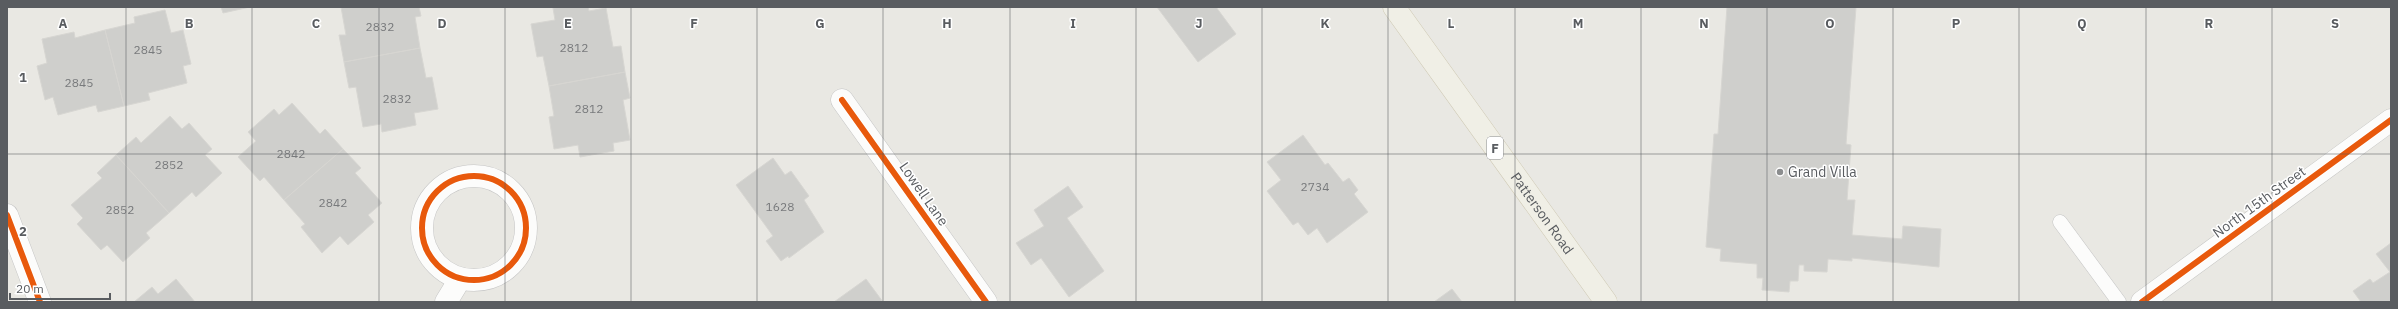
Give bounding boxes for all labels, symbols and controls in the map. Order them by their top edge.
text: A [59,15,68,32]
text: B [185,15,194,32]
text: C [312,15,321,32]
text: D [437,15,447,32]
text: E [564,15,572,32]
text: F [690,15,698,32]
text: G [815,15,825,32]
text: H [942,15,952,32]
text: I [1070,15,1076,32]
text: J [1195,15,1203,32]
text: K [1320,15,1330,32]
text: L [1448,15,1455,32]
text: M [1573,15,1583,32]
text: N [1699,15,1709,32]
text: O [1825,15,1835,32]
text: P [1952,15,1961,32]
text: Q [2077,15,2087,32]
text: R [2205,15,2214,32]
text: S [2331,15,2339,32]
house number: 2832 [366,19,394,34]
house number: 2812 [560,40,588,55]
house number: 2845 [134,42,162,57]
text: 1 [19,69,27,86]
house number: 2845 [65,75,93,90]
house number: 2832 [383,91,411,106]
house number: 2812 [575,101,603,116]
road number: F [1487,137,1503,159]
house number: 2842 [277,146,305,161]
house number: 2852 [155,157,183,172]
street label: Lowell Lane [895,159,953,230]
street label: North 15th Street [2209,162,2309,242]
place label: Grand Villa [1788,163,1857,181]
marker: Grand Villa [1775,167,1785,177]
street label: Patterson Road [1507,169,1578,258]
house number: 2734 [1301,179,1329,194]
house number: 2842 [319,195,347,210]
house number: 1628 [766,199,794,214]
house number: 2852 [106,202,134,217]
text: 2 [19,223,27,240]
scale bar [10,275,110,301]
text: 20 m [16,281,44,296]

